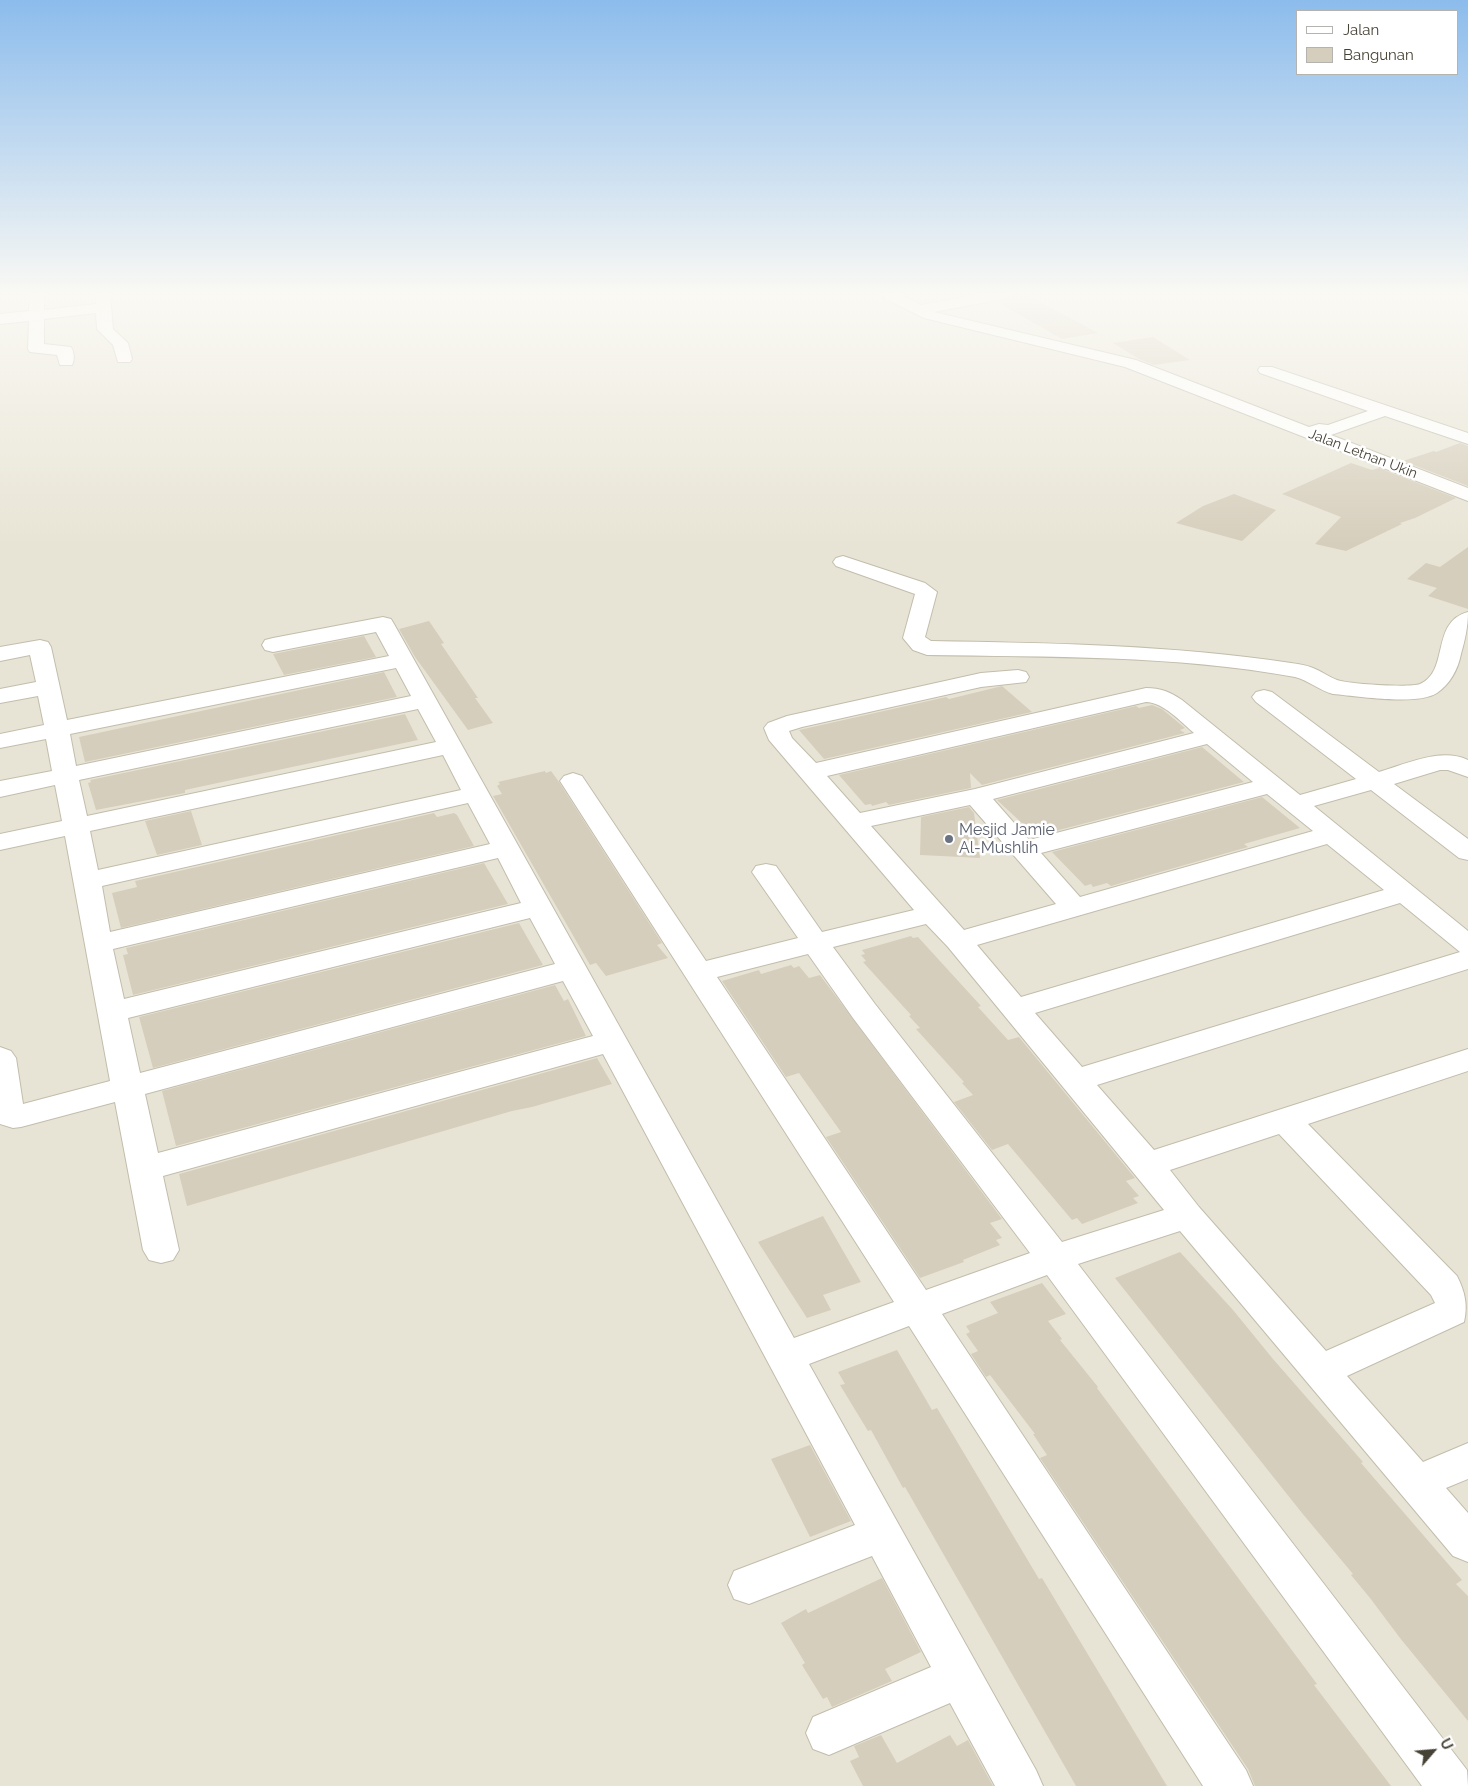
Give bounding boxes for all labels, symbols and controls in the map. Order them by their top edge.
legend [1296,10,1458,75]
text: Jalan [1343,21,1379,39]
text: Bangunan [1343,46,1414,64]
street label: Jalan Letnan Ukin [1306,426,1420,482]
place label: Mesjid Jamie Al-Mushlih [959,820,1055,858]
marker: Mesjid Jamie Al-Mushlih [943,833,955,845]
north arrow [1408,1726,1458,1776]
text: U [1437,1736,1456,1752]

